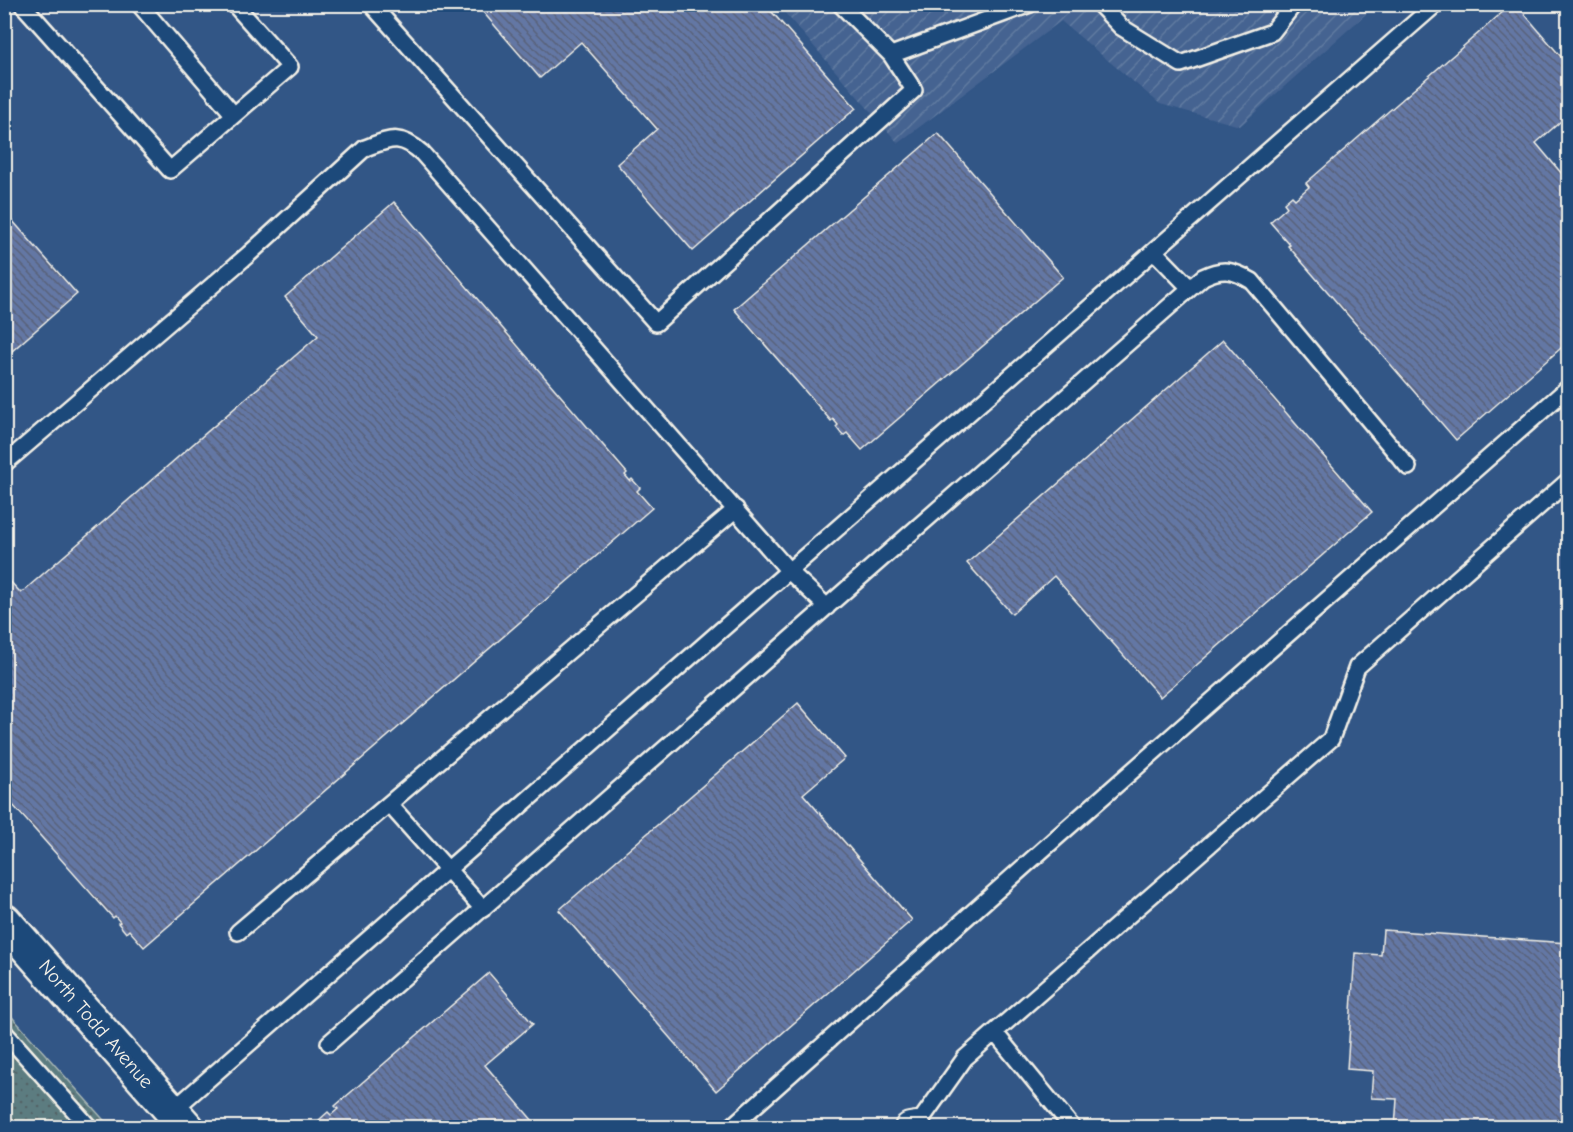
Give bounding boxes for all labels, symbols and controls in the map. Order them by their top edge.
street label: North Todd Avenue [34,955,158,1093]

